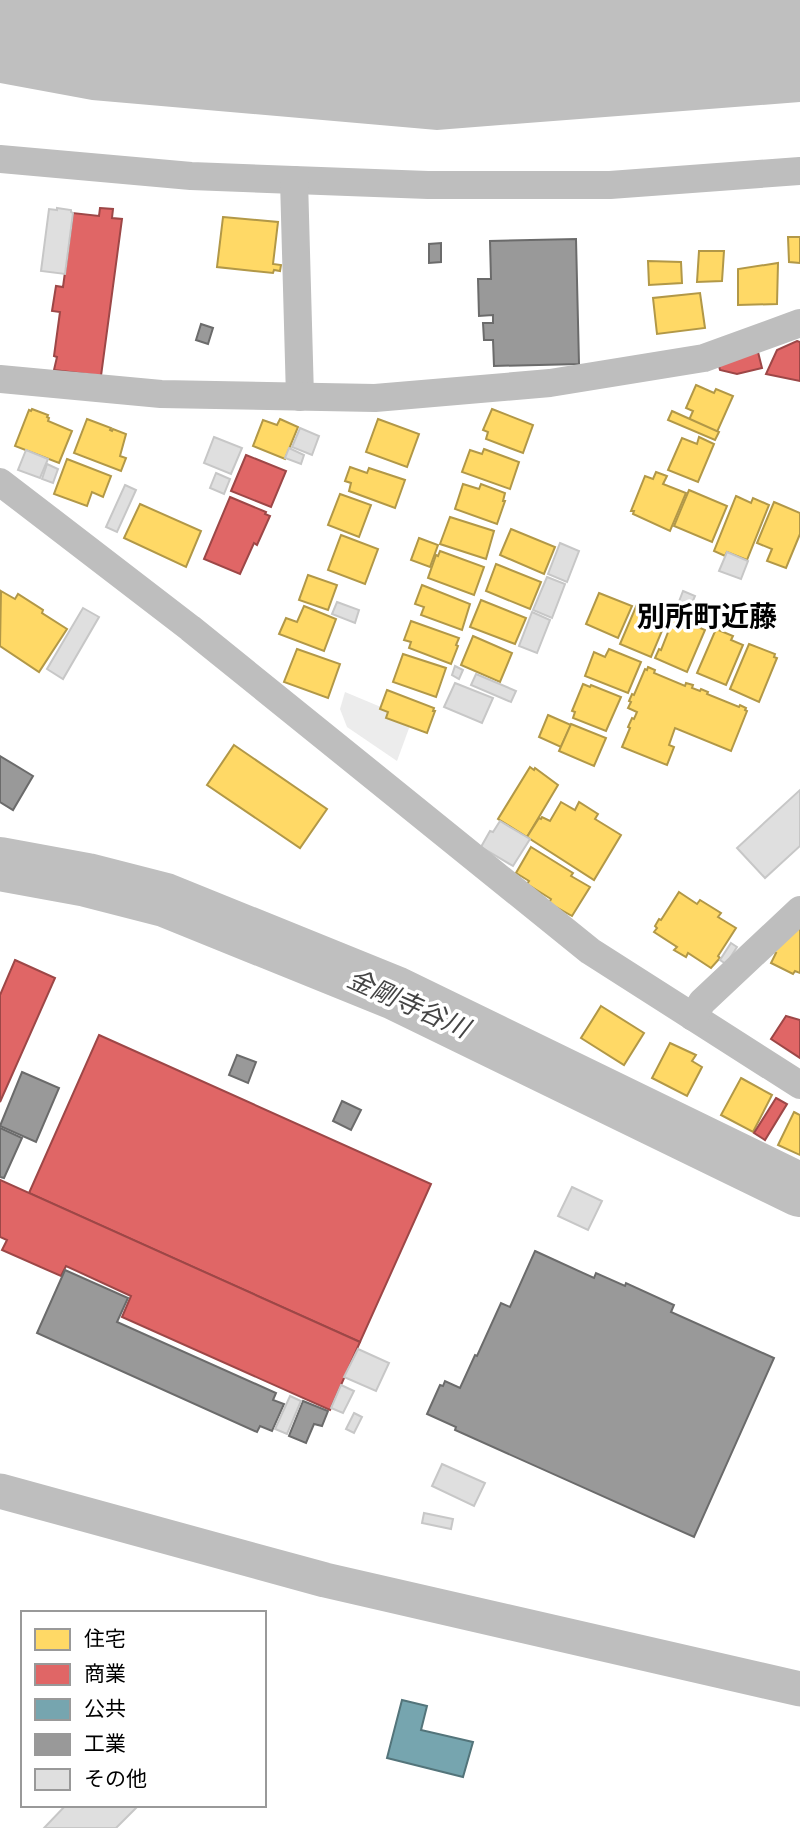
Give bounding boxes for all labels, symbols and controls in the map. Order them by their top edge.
district label: 別所町近藤 [637,598,777,632]
water label: 金剛寺谷川 [343,961,477,1044]
legend [21,1611,266,1807]
text: 住宅 [84,1625,126,1650]
text: 商業 [84,1660,126,1685]
text: 公共 [84,1695,126,1720]
text: 工業 [84,1730,126,1755]
text: その他 [84,1765,147,1790]

